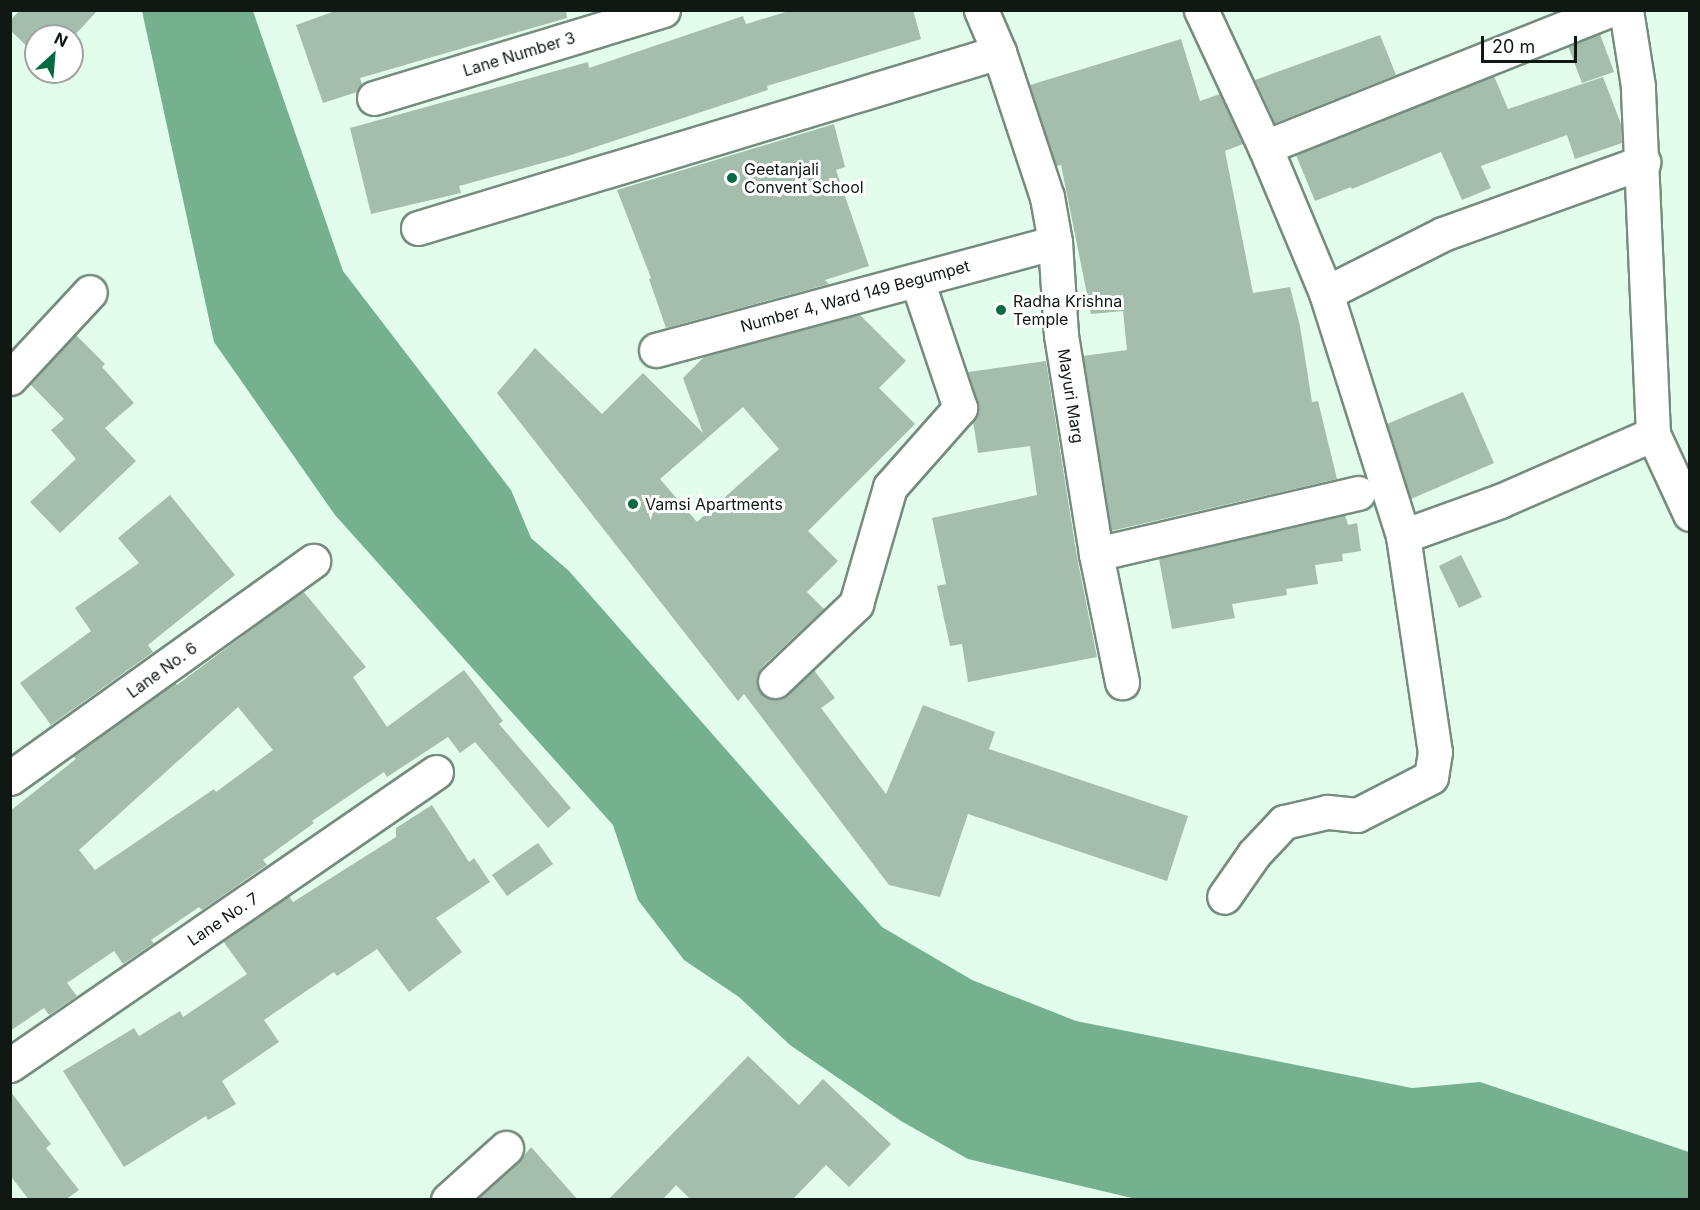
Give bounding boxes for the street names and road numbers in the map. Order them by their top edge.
street label: Lane Number 3 [461,28,577,80]
street label: Number 4, Ward 149 Begumpet [738,256,972,336]
street label: Mayuri Marg [1054,347,1088,445]
street label: Lane No. 6 [123,638,201,702]
street label: Lane No. 7 [184,888,262,950]

